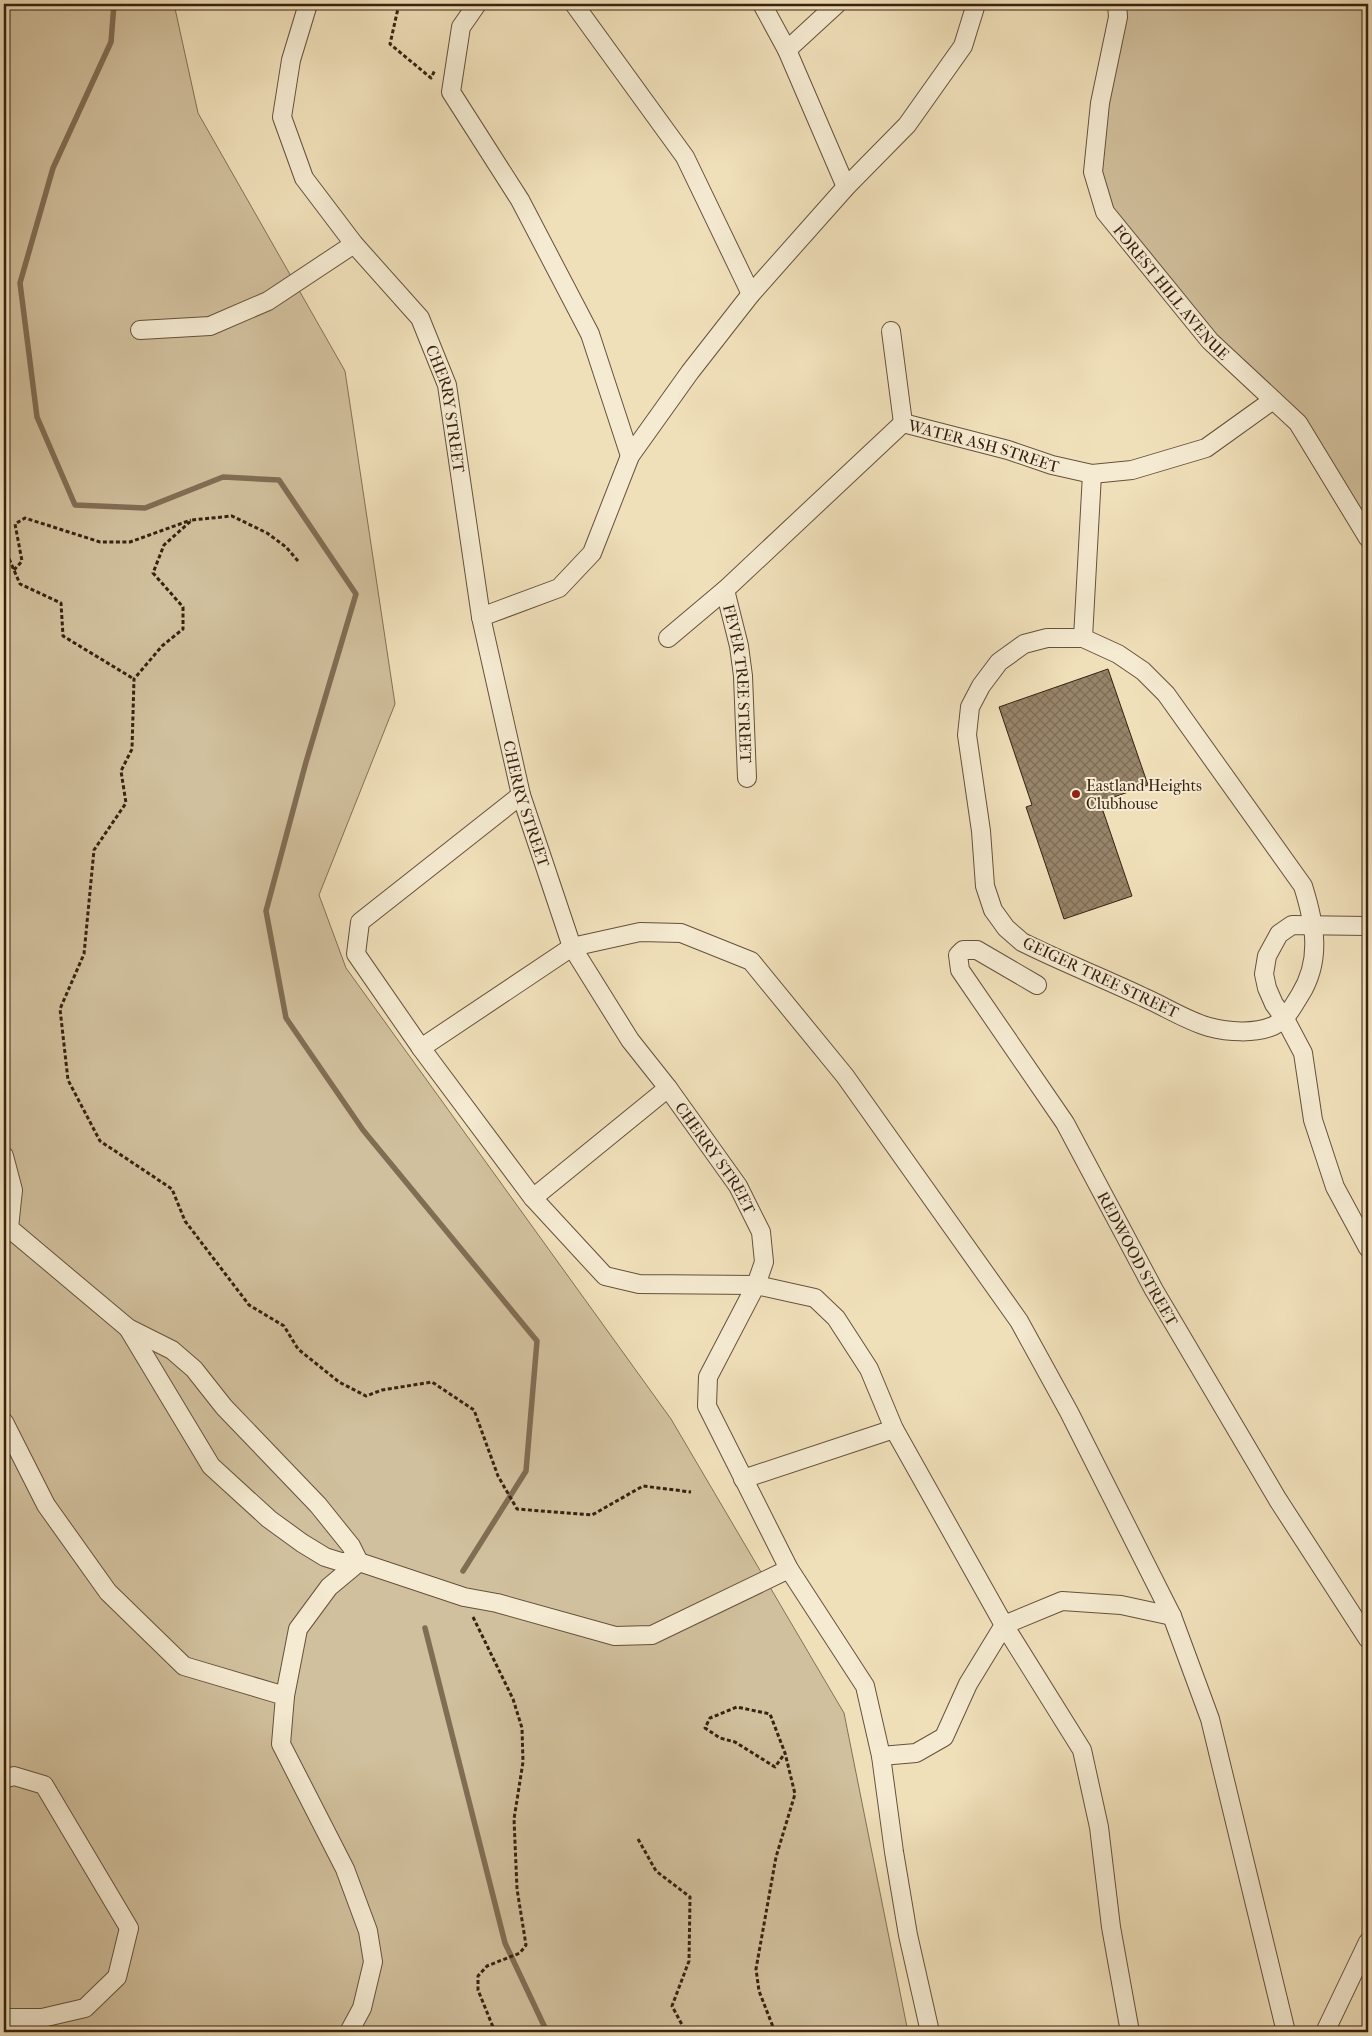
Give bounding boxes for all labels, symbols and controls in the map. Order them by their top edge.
street label: FOREST HILL AVENUE [1109,221,1233,364]
street label: CHERRY STREET [422,342,469,474]
street label: WATER ASH STREET [905,416,1061,476]
street label: FEVER TREE STREET [719,602,755,764]
street label: CHERRY STREET [499,739,554,870]
place label: Eastland Heights Clubhouse [1086,776,1202,813]
marker: Eastland Heights Clubhouse [1070,788,1082,800]
street label: GEIGER TREE STREET [1020,933,1182,1022]
street label: CHERRY STREET [671,1098,759,1217]
street label: REDWOOD STREET [1093,1188,1182,1329]

